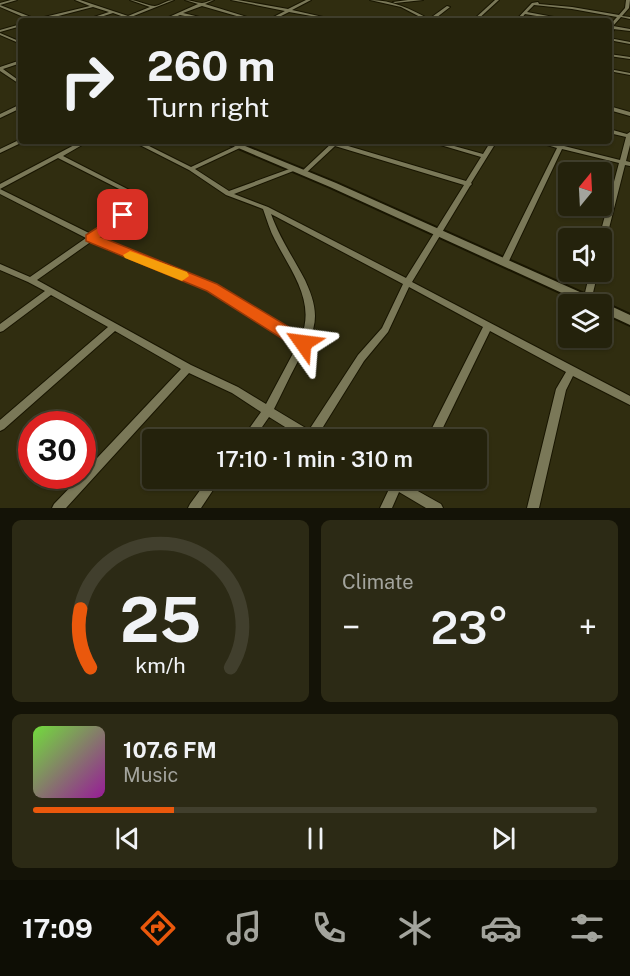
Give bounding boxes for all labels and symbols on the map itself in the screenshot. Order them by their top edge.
north arrow [558,162,612,216]
pin [97,189,148,240]
position arrow [271,311,335,375]
speed limit sign: 30 [18,411,96,489]

